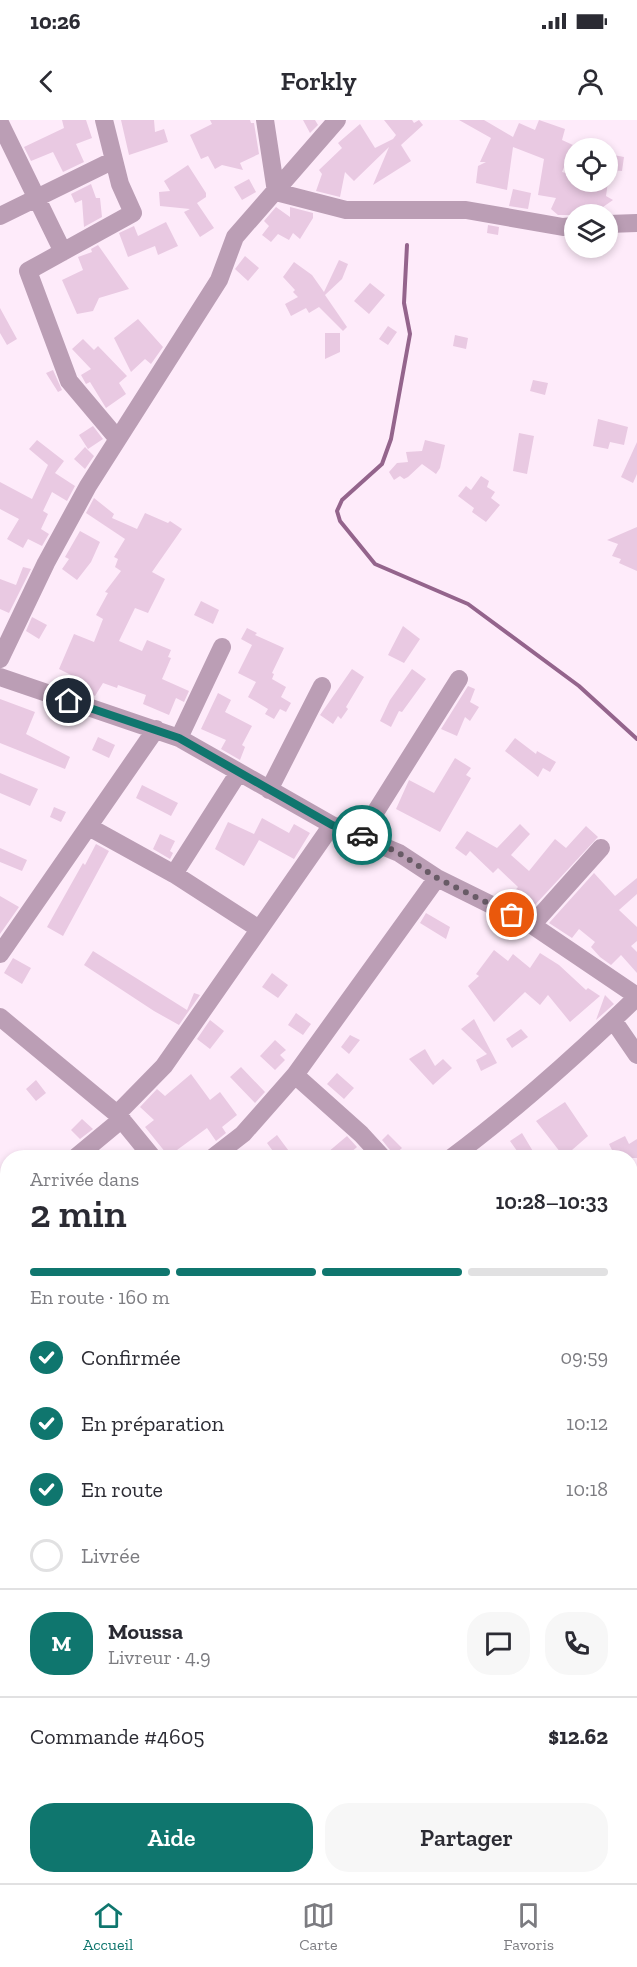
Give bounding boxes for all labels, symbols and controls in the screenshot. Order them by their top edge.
text: 10:26 [30,8,81,35]
icon: back [30,65,63,98]
text: Forkly [280,65,357,97]
icon: person [574,65,607,98]
map controls [564,138,618,258]
button: locate [564,138,618,192]
button: layers [564,204,618,258]
pin [43,675,94,726]
icon: home [52,684,85,717]
courier [332,805,392,865]
icon: car [346,819,379,852]
pin [486,889,537,940]
icon: bag [495,898,528,931]
text: Arrivée dans [30,1167,139,1191]
text: 10:28–10:33 [496,1188,608,1215]
text: 2 min [30,1190,127,1237]
text: En route · 160 m [30,1285,170,1309]
icon: check [30,1341,63,1374]
text: Confirmée [81,1344,181,1371]
text: 09:59 [561,1345,608,1369]
icon: check [30,1407,63,1440]
text: En préparation [81,1410,224,1437]
text: 10:12 [566,1411,608,1435]
icon: check [30,1473,63,1506]
text: En route [81,1476,163,1503]
text: 10:18 [566,1477,608,1501]
text: Livrée [81,1542,140,1569]
button: chat [467,1612,530,1675]
button: phone [545,1612,608,1675]
text: Moussa [108,1618,183,1645]
text: M [52,1630,71,1657]
text: Livreur · 4.9 [108,1645,211,1669]
text: Commande #4605 [30,1723,205,1750]
text: $12.62 [548,1723,608,1750]
button: Aide [30,1803,313,1872]
button: Partager [325,1803,608,1872]
tab: Accueil [83,1899,133,1954]
tab: Carte [299,1899,337,1954]
tab: Favoris [504,1899,554,1954]

